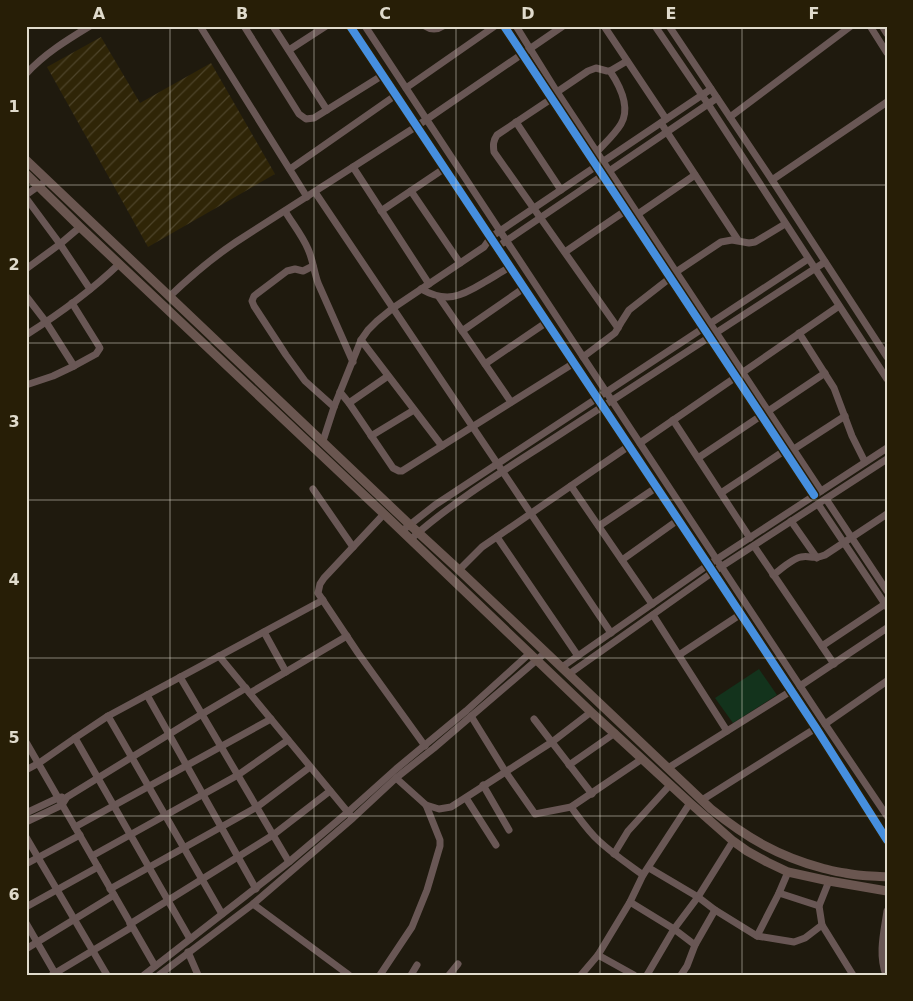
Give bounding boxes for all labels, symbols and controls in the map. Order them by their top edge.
text: A [93,4,106,23]
text: B [236,4,248,23]
text: C [379,4,391,23]
text: D [521,4,535,23]
text: E [666,4,676,23]
text: F [809,4,819,23]
text: 1 [8,97,20,116]
text: 2 [8,255,20,274]
text: 3 [8,412,20,431]
text: 4 [8,570,20,589]
text: 5 [8,728,20,747]
text: 6 [8,885,20,904]

